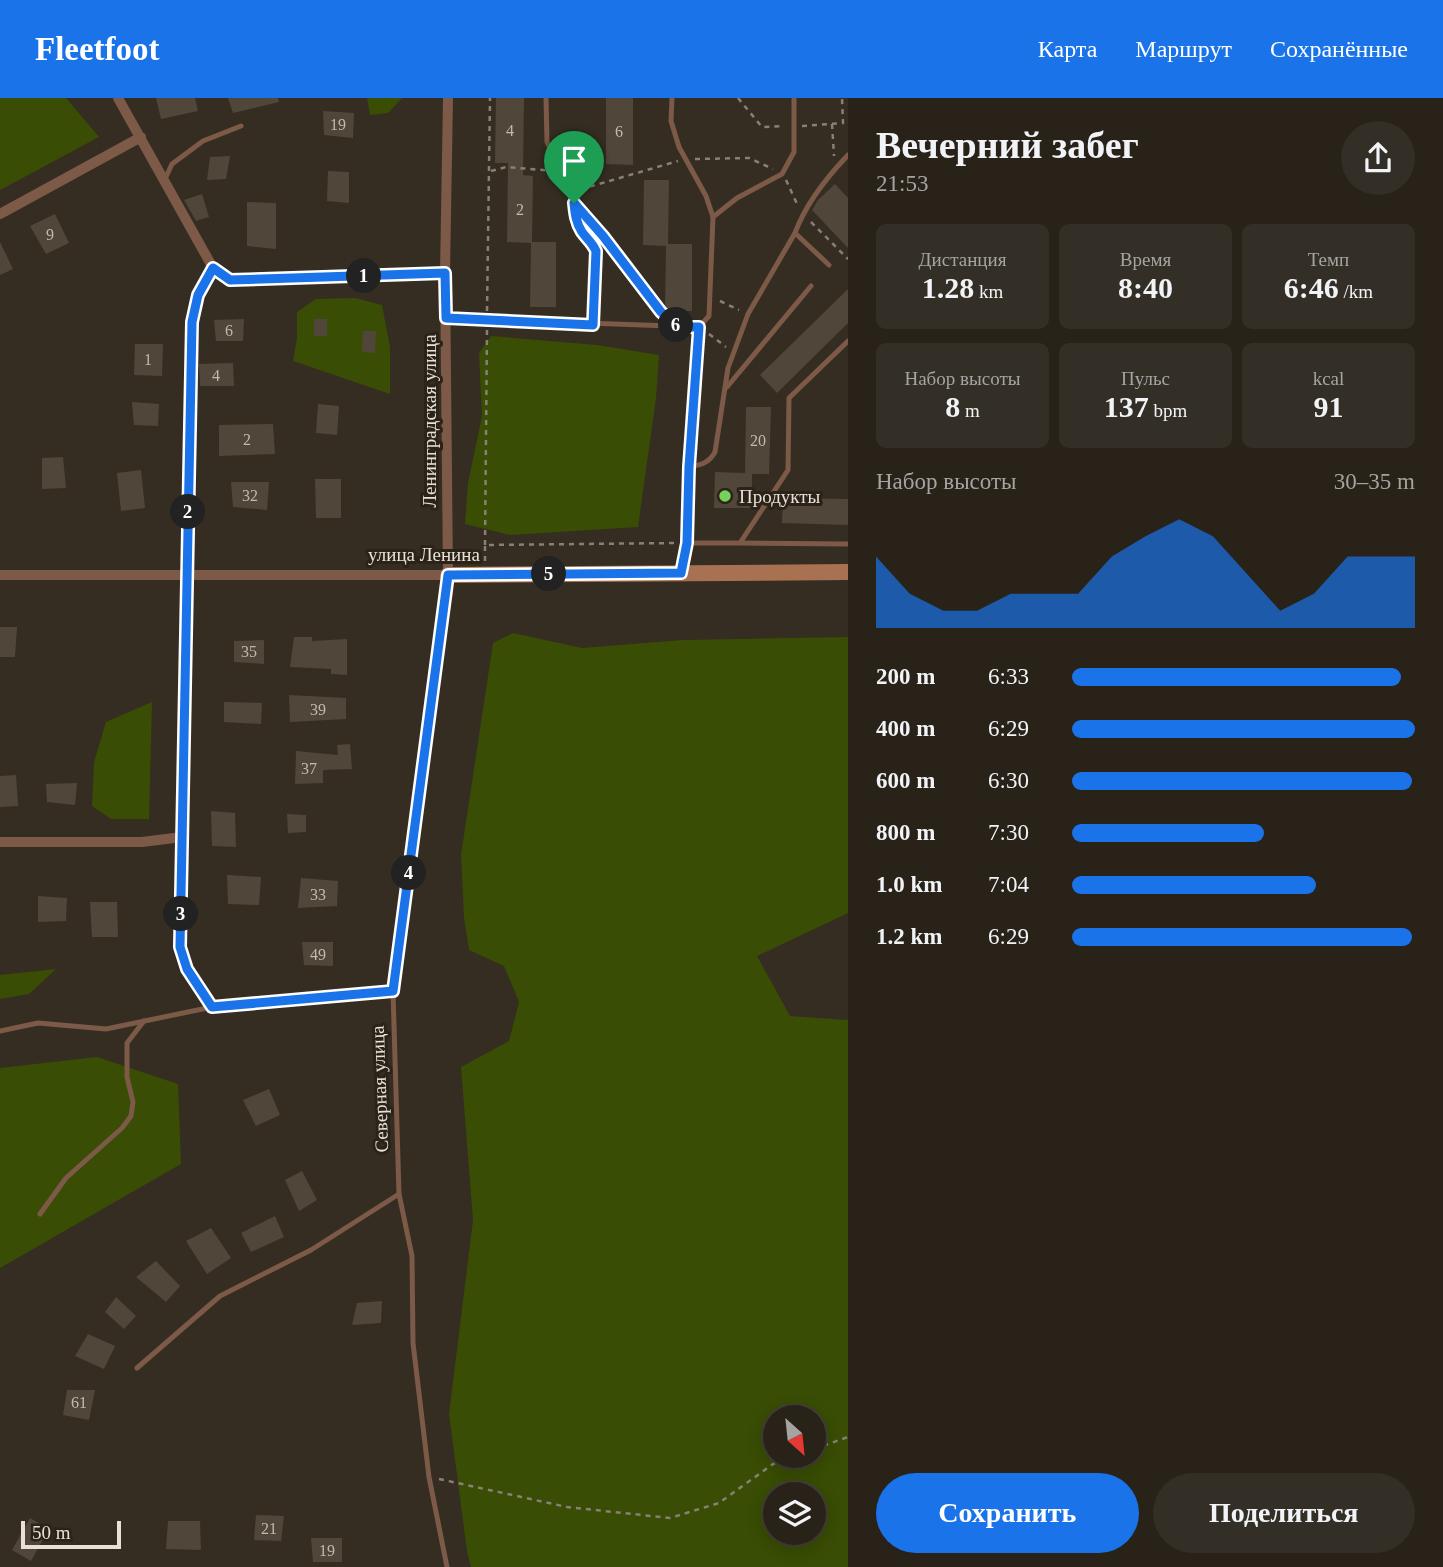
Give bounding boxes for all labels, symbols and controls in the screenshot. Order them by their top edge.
text: Fleetfoot [35,31,160,67]
text: Карта [1038,36,1097,62]
text: Маршрут [1135,36,1232,62]
text: Сохранённые [1270,36,1408,62]
house number: 19 [330,116,346,133]
button: share [1341,121,1415,195]
house number: 4 [506,122,514,139]
house number: 6 [615,123,623,140]
text: Вечерний забег [876,124,1139,166]
pin [544,131,604,203]
icon: arrive [555,142,593,180]
text: 21:53 [876,171,928,196]
house number: 2 [516,201,524,218]
house number: 9 [46,226,54,243]
text: Дистанция [919,249,1006,270]
text: Время [1120,249,1171,270]
text: Темп [1308,249,1349,270]
pin: 1 [346,258,382,294]
text: 1 [359,265,368,286]
text: 1.28 [922,271,974,304]
text: 8:40 [1118,271,1173,304]
text: 6:46 [1284,271,1339,304]
text: km [974,281,1003,302]
text: /km [1339,281,1373,302]
pin: 6 [658,308,694,342]
text: 6 [671,314,680,335]
house number: 6 [225,322,233,339]
street label: Ленинградская улица [419,334,440,508]
house number: 1 [144,351,152,368]
house number: 4 [212,367,220,384]
text: Набор высоты [904,368,1021,389]
text: Пульс [1121,368,1170,389]
text: kcal [1313,368,1344,389]
text: 8 [945,390,960,423]
text: 137 [1104,390,1149,423]
text: 91 [1314,390,1344,423]
text: m [960,400,980,421]
text: bpm [1149,400,1187,421]
house number: 2 [243,431,251,448]
house number: 20 [750,432,766,449]
text: Набор высоты [876,469,1017,494]
text: 30–35 m [1334,469,1415,494]
place label: Продукты [739,486,821,507]
house number: 32 [242,487,258,504]
marker: Продукты [717,488,733,504]
pin: 2 [170,494,206,530]
text: 2 [183,501,192,522]
street label: улица Ленина [368,544,480,565]
pin: 5 [532,556,566,592]
text: 5 [544,563,553,584]
house number: 35 [241,643,257,660]
text: 200 m [876,664,935,689]
text: 6:33 [988,664,1029,689]
house number: 39 [310,701,326,718]
text: 400 m [876,716,935,741]
text: 6:29 [988,716,1029,741]
house number: 37 [301,760,317,777]
text: 600 m [876,768,935,793]
text: 6:30 [988,768,1029,793]
text: 800 m [876,820,935,845]
text: 7:30 [988,820,1029,845]
pin: 4 [392,856,426,890]
text: 4 [404,862,413,883]
text: 1.0 km [876,872,942,897]
text: 7:04 [988,872,1029,897]
house number: 33 [310,886,326,903]
pin: 3 [164,896,198,932]
text: 3 [176,903,185,924]
text: 1.2 km [876,924,942,949]
text: 6:29 [988,924,1029,949]
house number: 49 [310,946,326,963]
street label: Северная улица [367,1025,392,1153]
house number: 61 [71,1394,87,1411]
north arrow [763,1405,826,1468]
map controls [763,1405,826,1545]
button: Сохранить [876,1473,1139,1553]
button: Поделиться [1153,1473,1415,1553]
button: layers [763,1482,826,1545]
scale bar [21,1518,121,1550]
house number: 21 [261,1520,277,1537]
text: 50 m [32,1522,71,1543]
house number: 19 [319,1542,335,1559]

